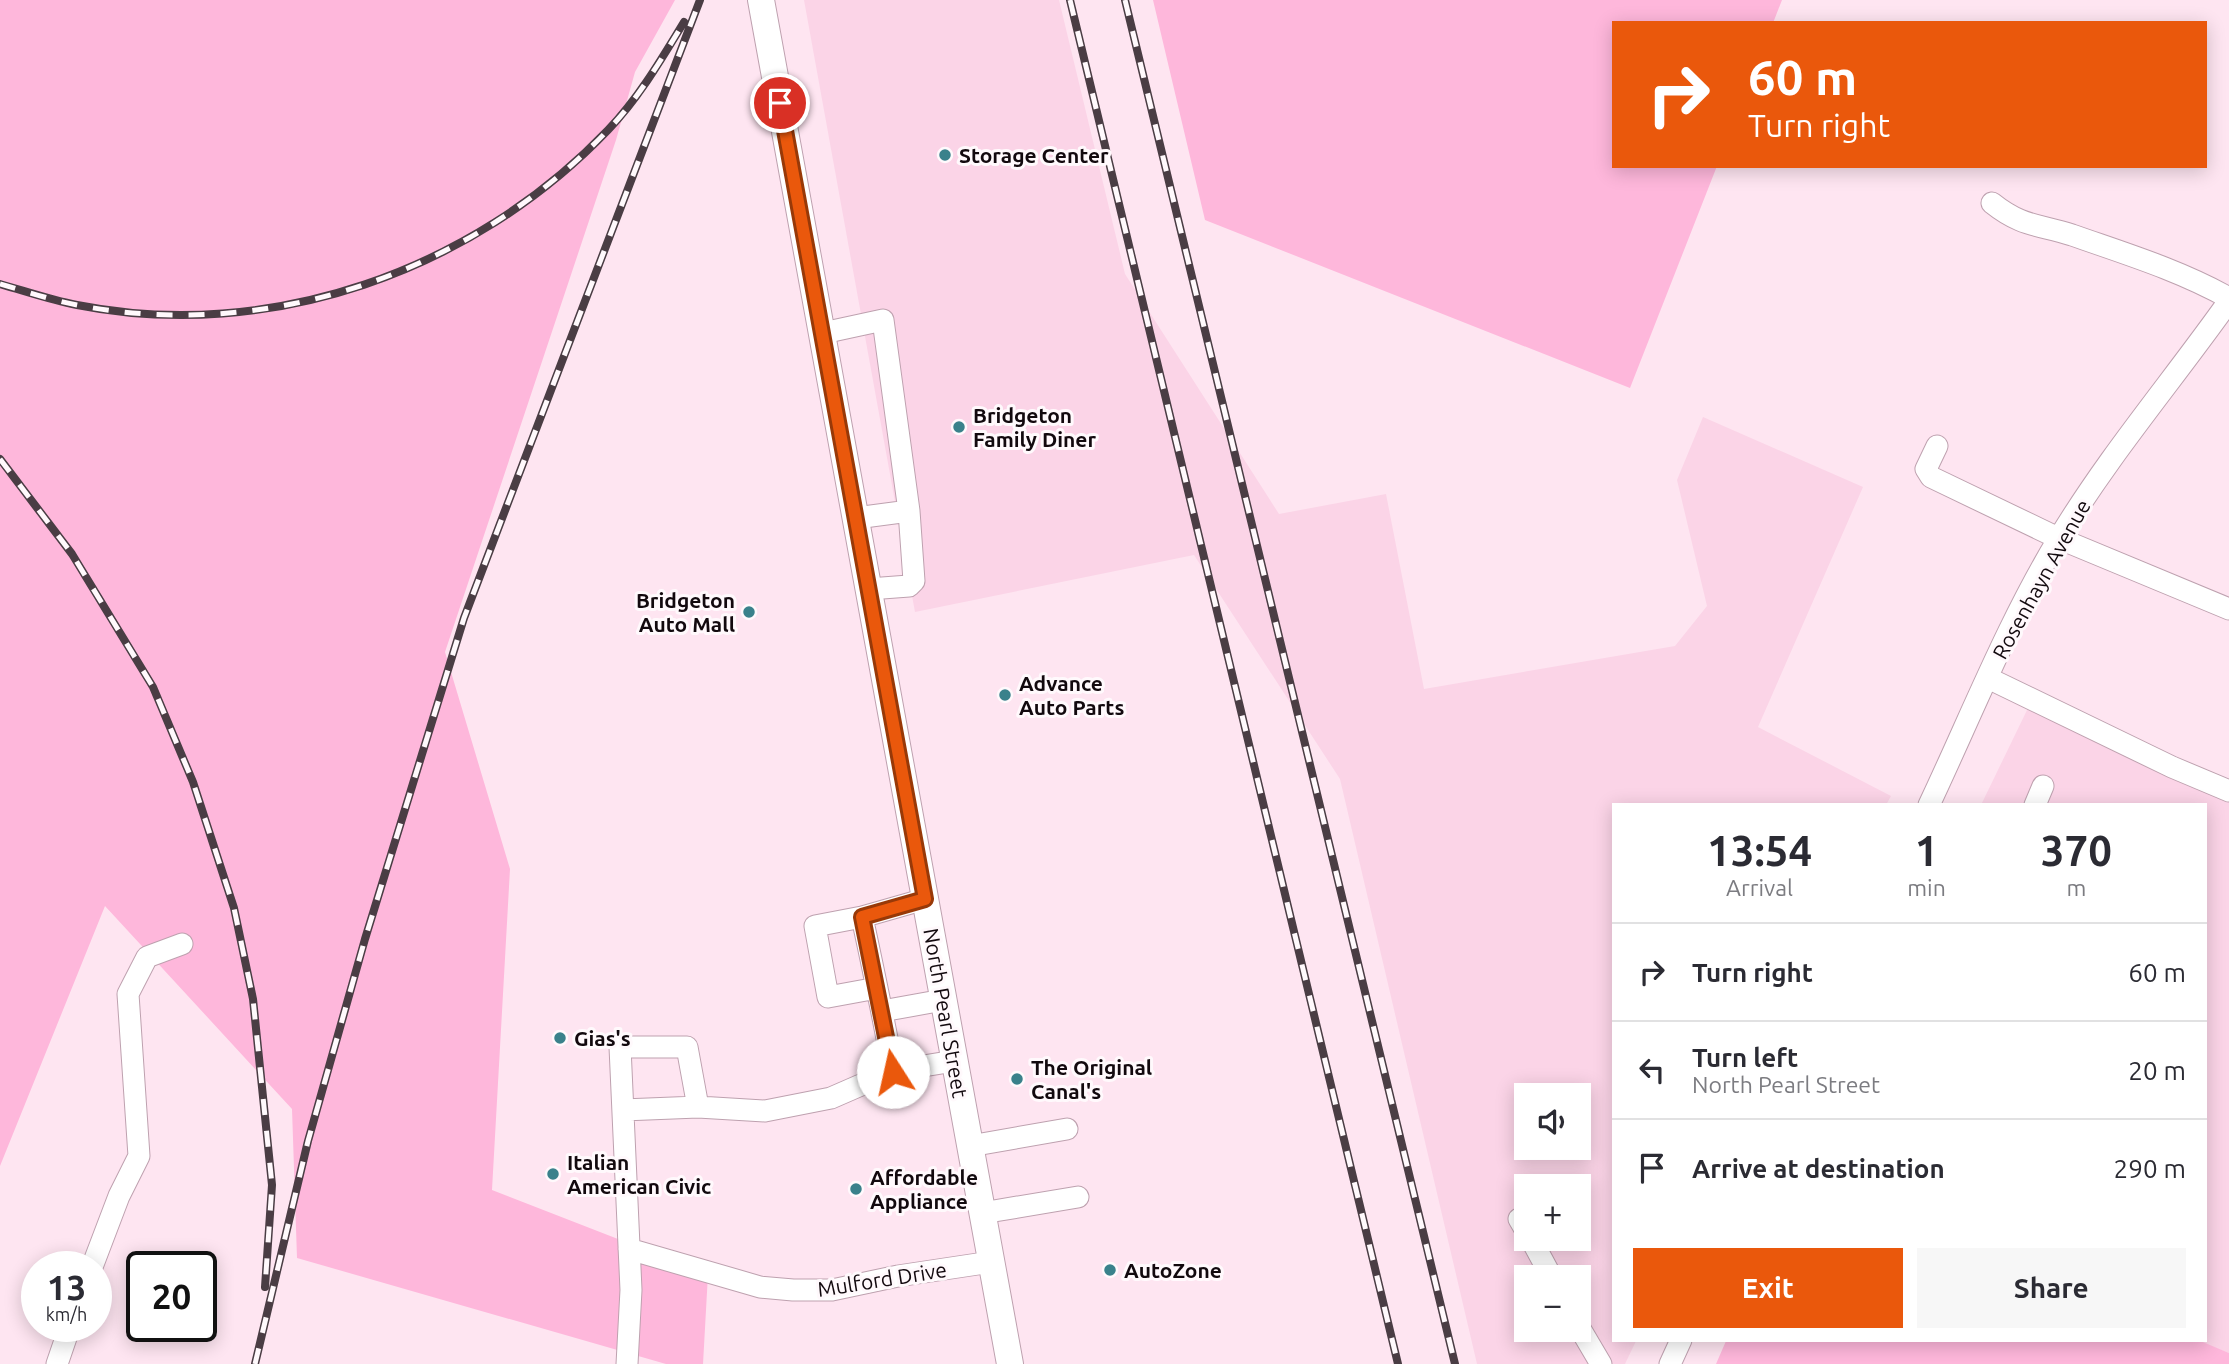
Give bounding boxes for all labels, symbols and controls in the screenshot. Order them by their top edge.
icon: right [1633,49,1724,140]
text: 60 m [1748,49,1857,104]
pin [750,73,810,133]
icon: arrive [761,84,799,122]
text: Turn right [1748,107,1890,143]
place label: Storage Center [959,143,1109,167]
marker: Storage Center [937,147,953,163]
place label: Bridgeton Family Diner [973,403,1096,451]
marker: Bridgeton Family Diner [951,419,967,435]
street label: Rosenhayn Avenue [1987,495,2095,663]
place label: Bridgeton Auto Mall [636,588,735,636]
marker: Bridgeton Auto Mall [741,604,757,620]
place label: Advance Auto Parts [1019,671,1124,719]
marker: Advance Auto Parts [997,687,1013,703]
text: 13:54 [1707,827,1812,874]
text: 1 [1915,827,1938,874]
text: 370 [2041,827,2112,874]
text: Arrival [1726,875,1793,900]
text: min [1907,875,1946,900]
text: m [2066,875,2086,900]
street label: North Pearl Street [919,926,973,1100]
icon: right [1633,953,1671,991]
text: Turn right [1692,958,1813,987]
text: 60 m [2128,958,2186,987]
place label: Gias's [574,1026,631,1050]
marker: Gias's [552,1030,568,1046]
position arrow [856,1035,930,1109]
text: Turn left [1692,1043,1798,1072]
icon: left [1633,1051,1671,1089]
place label: The Original Canal's [1031,1055,1152,1103]
text: 20 m [2128,1056,2186,1085]
marker: The Original Canal's [1009,1071,1025,1087]
text: North Pearl Street [1692,1072,1880,1097]
map controls [1514,1083,1591,1342]
button: sound [1514,1083,1591,1160]
icon: arrive [1633,1149,1671,1187]
place label: Italian American Civic [567,1150,711,1198]
text: Arrive at destination [1692,1154,1945,1183]
text: 290 m [2114,1154,2186,1183]
place label: Affordable Appliance [870,1165,978,1213]
marker: Italian American Civic [545,1166,561,1182]
button: + [1514,1174,1591,1251]
marker: Affordable Appliance [848,1181,864,1197]
button: Exit [1633,1248,1903,1328]
button: Share [1917,1248,2186,1328]
speed limit sign: 20 [126,1251,217,1342]
street label: Mulford Drive [816,1257,948,1301]
place label: AutoZone [1124,1258,1222,1282]
marker: AutoZone [1102,1262,1118,1278]
button: − [1514,1265,1591,1342]
text: 13 [47,1267,86,1307]
text: km/h [46,1304,87,1324]

